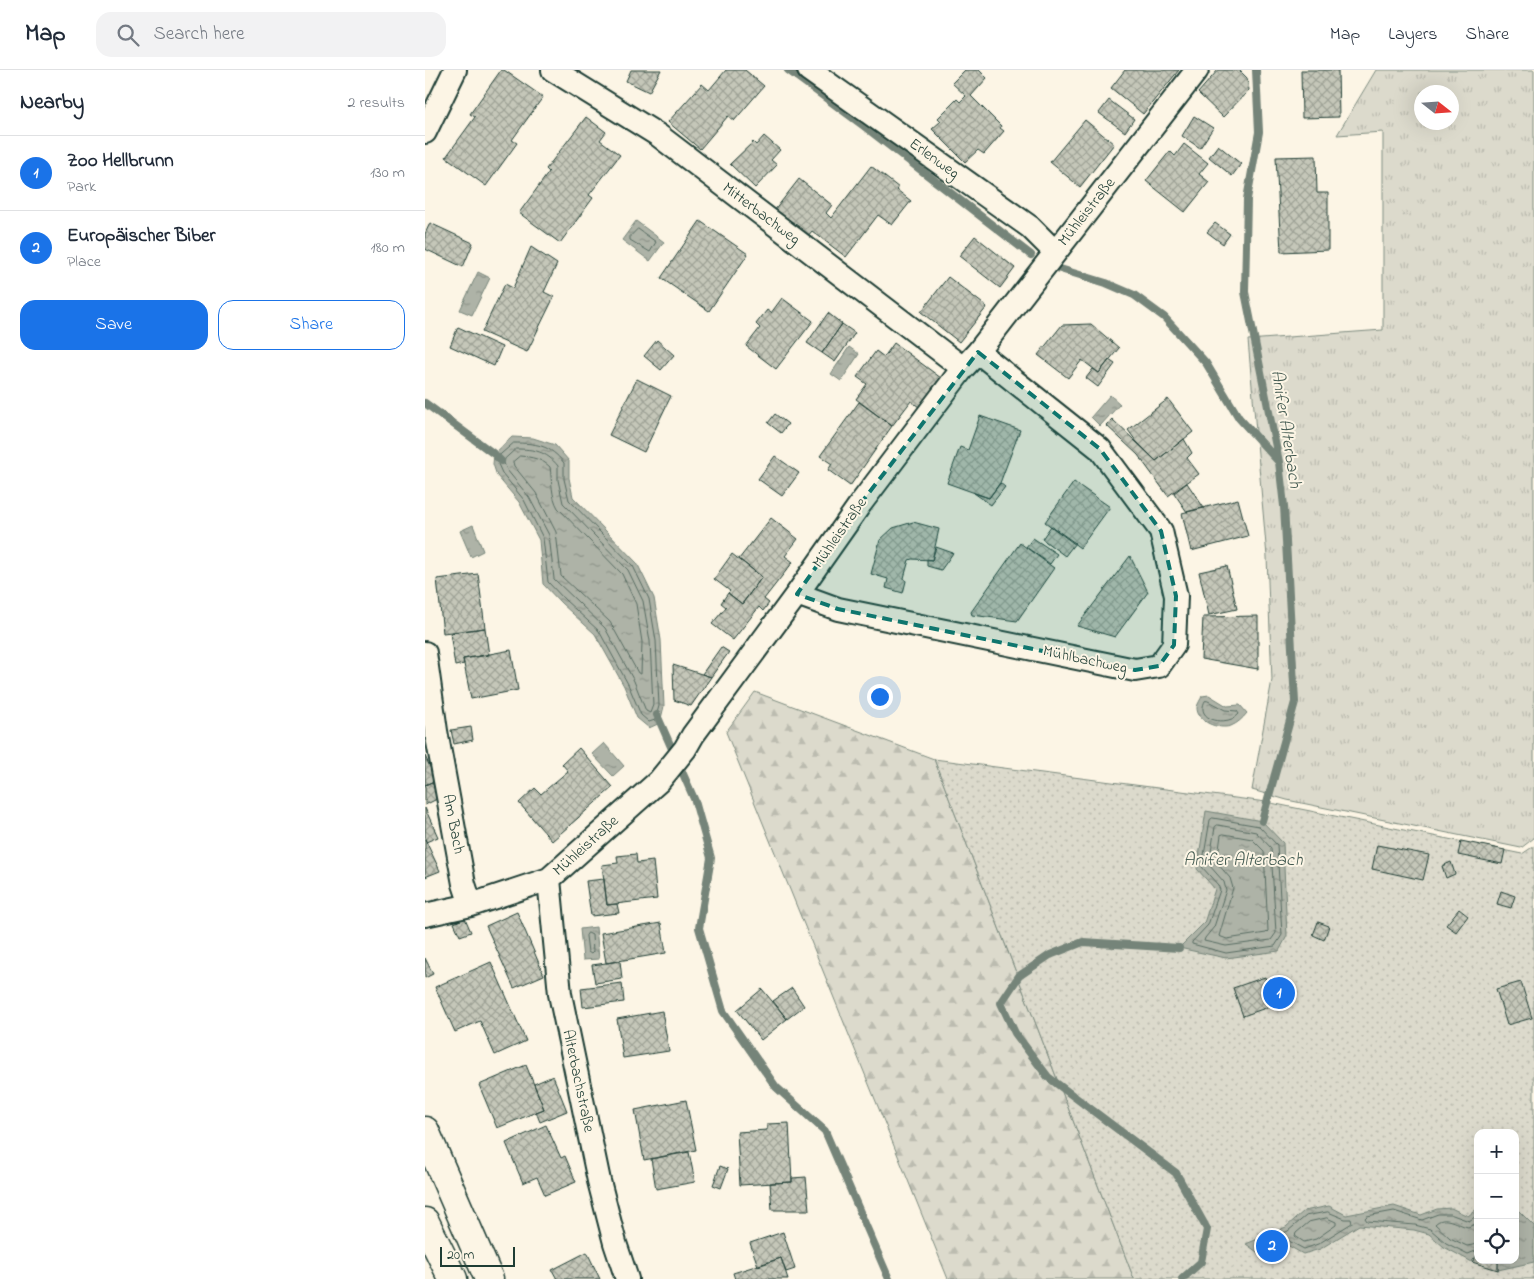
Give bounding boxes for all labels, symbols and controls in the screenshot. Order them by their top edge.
search box [96,12,446,57]
text: Map [25,17,66,52]
icon: search [114,21,142,49]
text: Search here [154,21,245,48]
text: Map [1330,22,1360,48]
text: Layers [1388,22,1438,48]
text: Share [1466,22,1509,48]
north arrow [1414,85,1459,130]
text: Nearby [20,88,84,118]
text: 2 results [347,91,405,115]
street label: Erlenweg [904,132,964,186]
text: Zoo Hellbrunn [67,148,174,175]
text: 1 [33,161,39,185]
text: 130 m [370,161,405,185]
street label: Mühleistraße [1052,172,1122,252]
text: Park [67,175,96,199]
street label: Mitterbachweg [717,177,805,251]
text: Europäischer Biber [67,223,215,250]
text: 2 [32,236,40,260]
text: 180 m [371,236,405,260]
text: Place [67,250,101,274]
button: Save [20,300,208,350]
button: Share [218,300,405,350]
water label: Anifer Alterbach [1263,368,1307,490]
street label: Mühleistraße [807,492,874,573]
street label: Mühlbachweg [1041,639,1129,681]
your location [867,684,893,710]
street label: Am Bach [435,792,471,856]
street label: Mühleistraße [548,809,625,882]
water label: Anifer Alterbach [1183,848,1303,874]
pin: 1 [1263,974,1295,1012]
street label: Alterbachstraße [555,1027,601,1135]
map controls [1474,1129,1519,1264]
button: + [1474,1129,1519,1174]
button: − [1474,1174,1519,1219]
button: locate [1474,1219,1519,1264]
pin: 2 [1256,1227,1288,1265]
scale bar [440,1244,515,1267]
text: 20 m [447,1245,474,1266]

